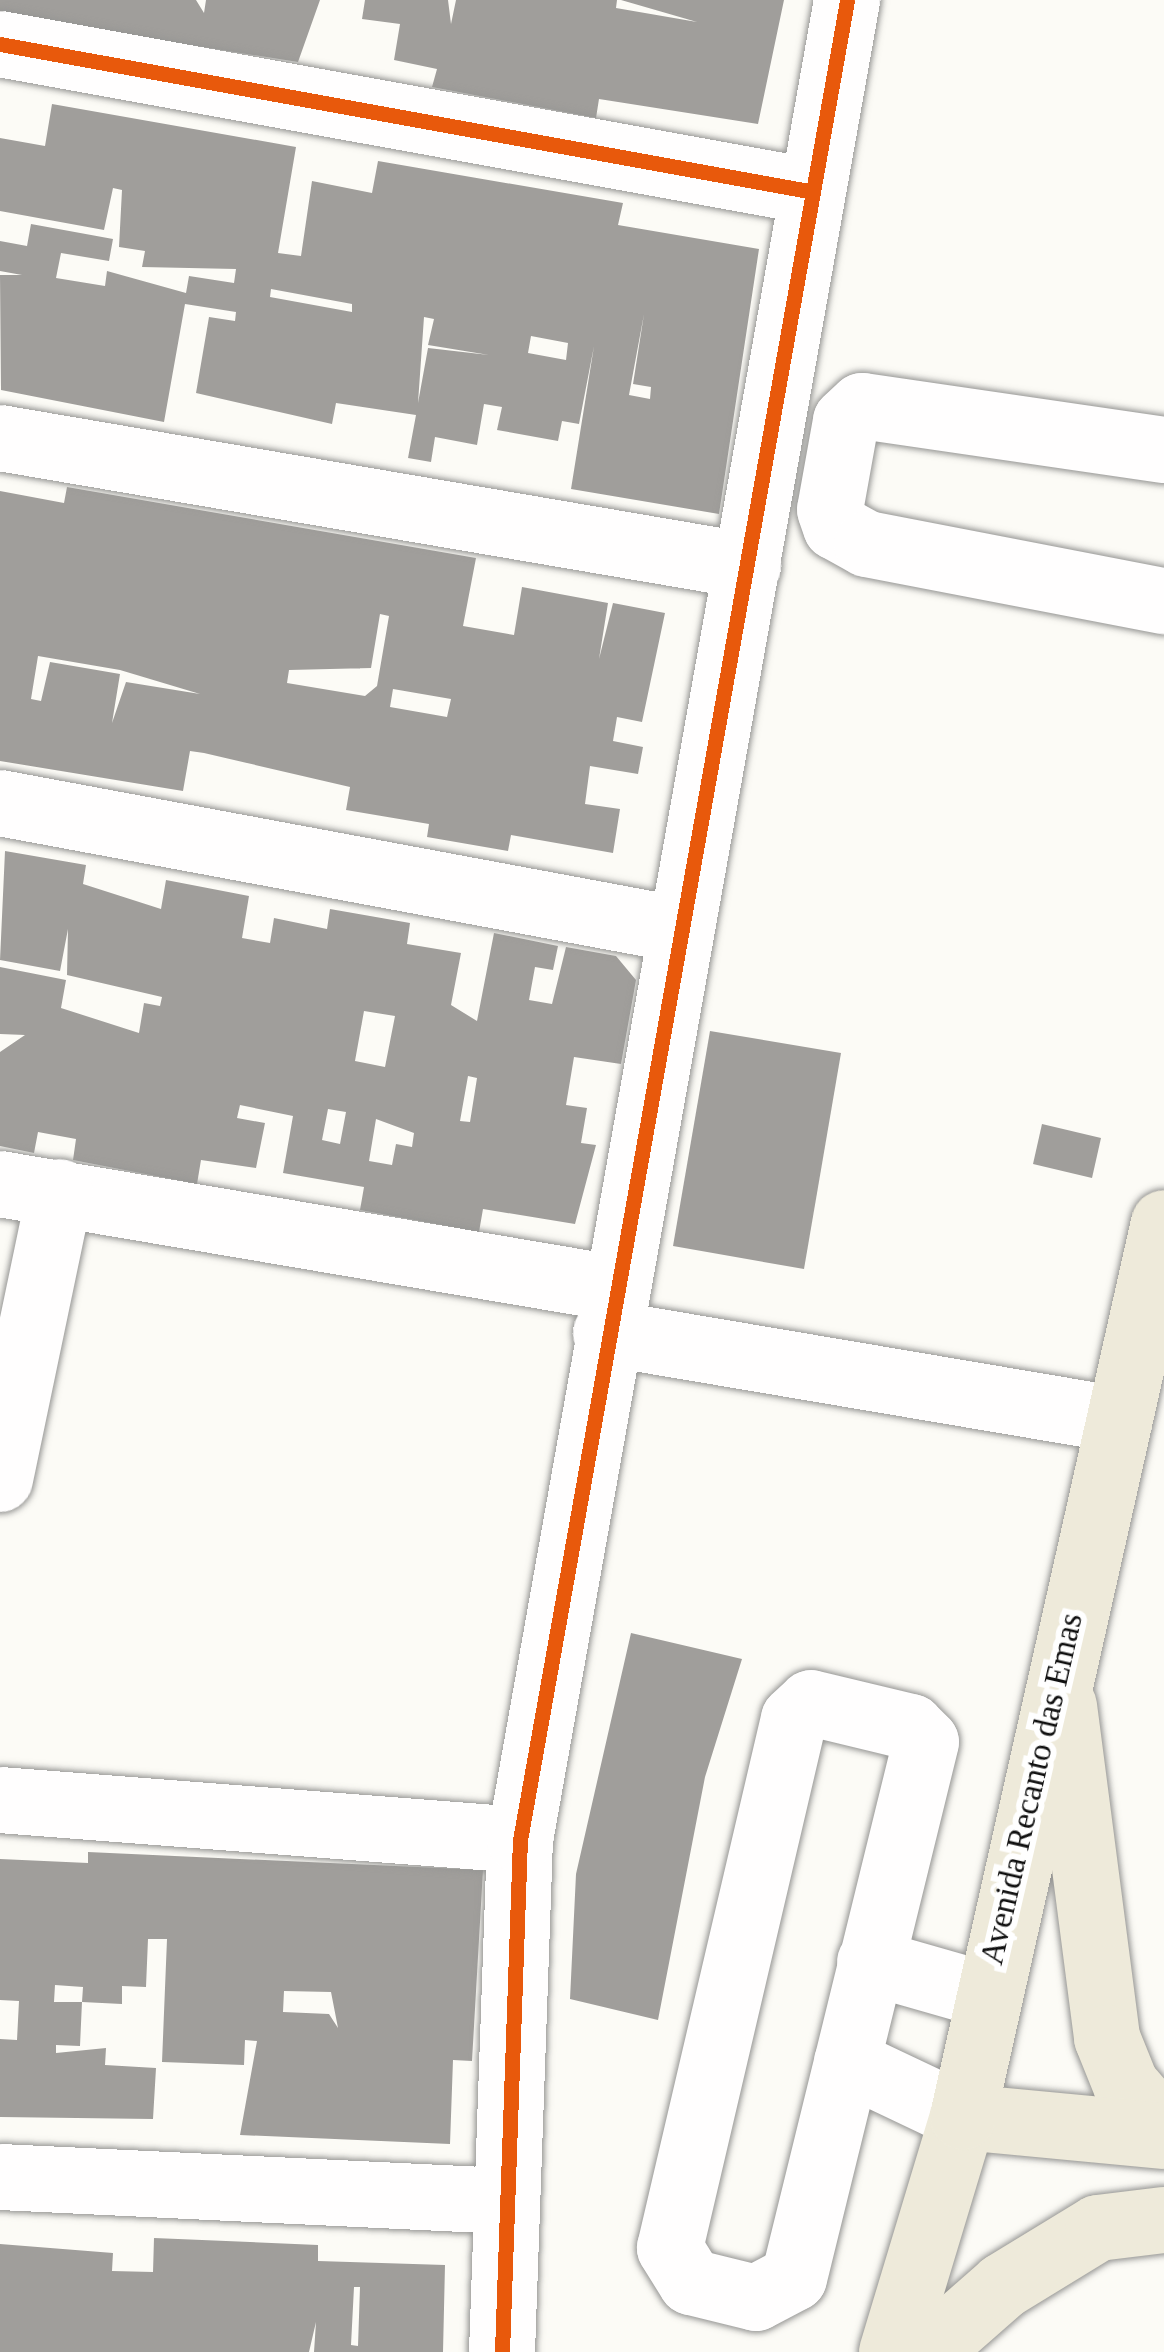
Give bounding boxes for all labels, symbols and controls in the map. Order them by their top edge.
street label: Avenida Recanto das Emas [972,1609,1092,1969]

